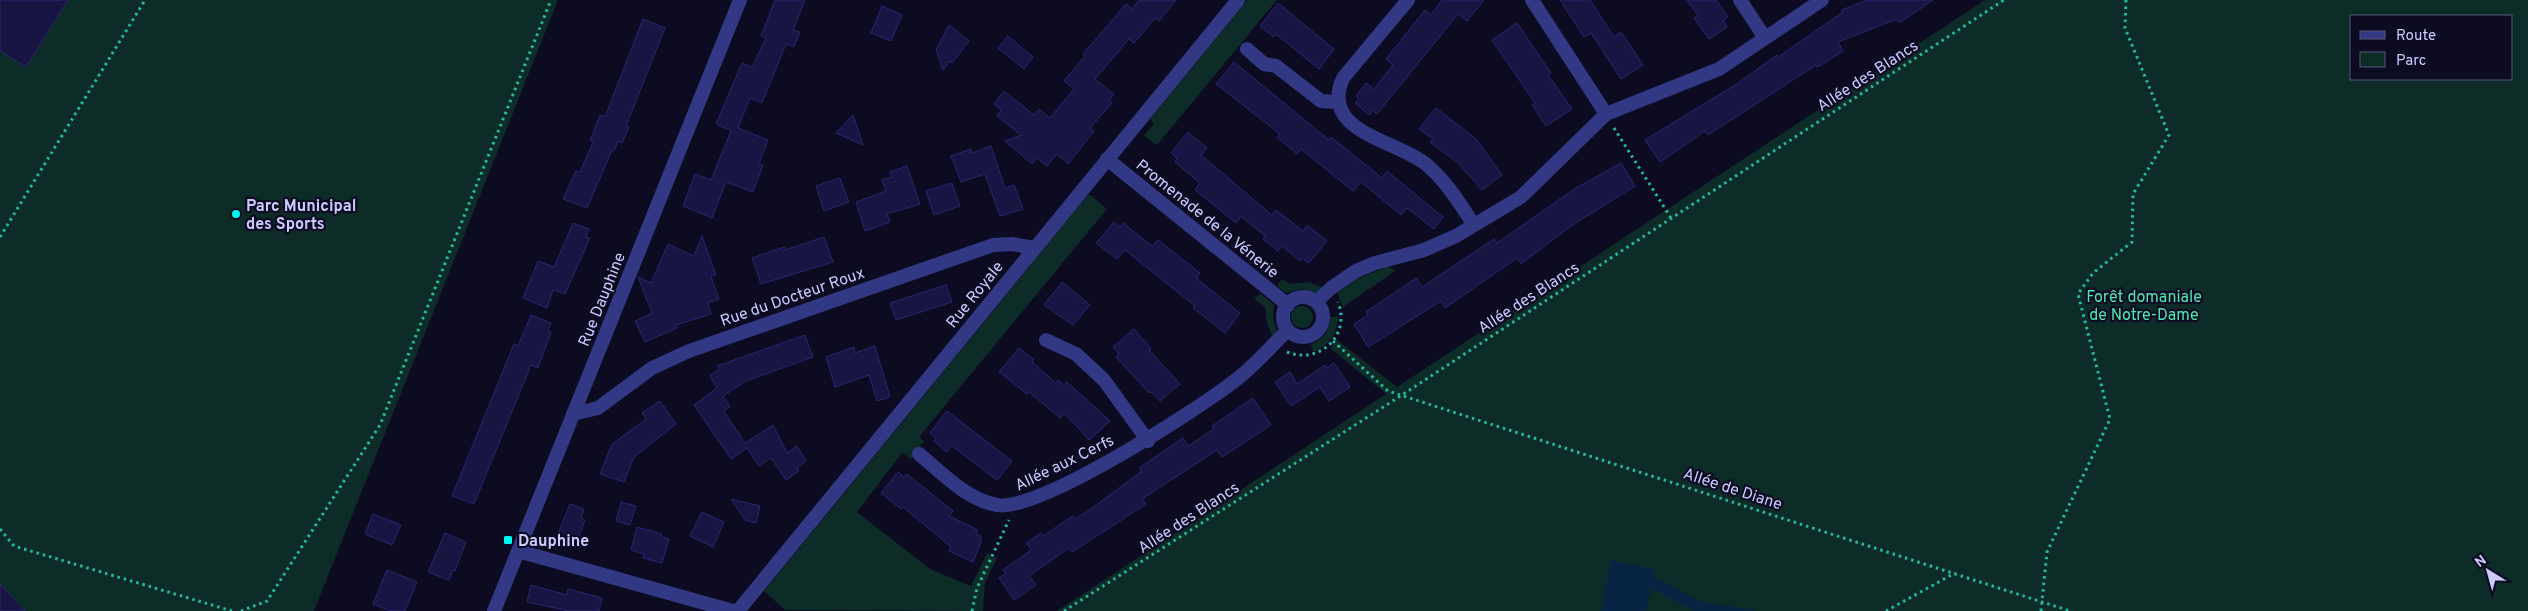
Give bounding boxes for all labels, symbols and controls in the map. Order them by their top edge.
legend [2350,15,2513,80]
text: Route [2396,27,2436,46]
street label: Allée des Blancs [1814,36,1923,117]
text: Parc [2396,52,2426,71]
street label: Promenade de la Vénerie [1131,156,1282,283]
place label: Parc Municipal des Sports [246,197,356,235]
marker: Parc Municipal des Sports [230,208,242,220]
street label: Rue Dauphine [575,250,631,350]
street label: Rue Royale [943,258,1009,333]
street label: Allée des Blancs [1475,258,1584,339]
street label: Rue du Docteur Roux [718,264,867,332]
park label: Forêt domaniale de Notre-Dame [2086,288,2202,326]
street label: Allée aux Cerfs [1012,431,1118,496]
street label: Allée de Diane [1680,464,1784,515]
street label: Allée des Blancs [1135,478,1244,559]
place label: Dauphine [518,532,589,552]
marker: Dauphine [502,534,514,546]
north arrow [2463,546,2513,596]
text: N [2472,552,2490,572]

